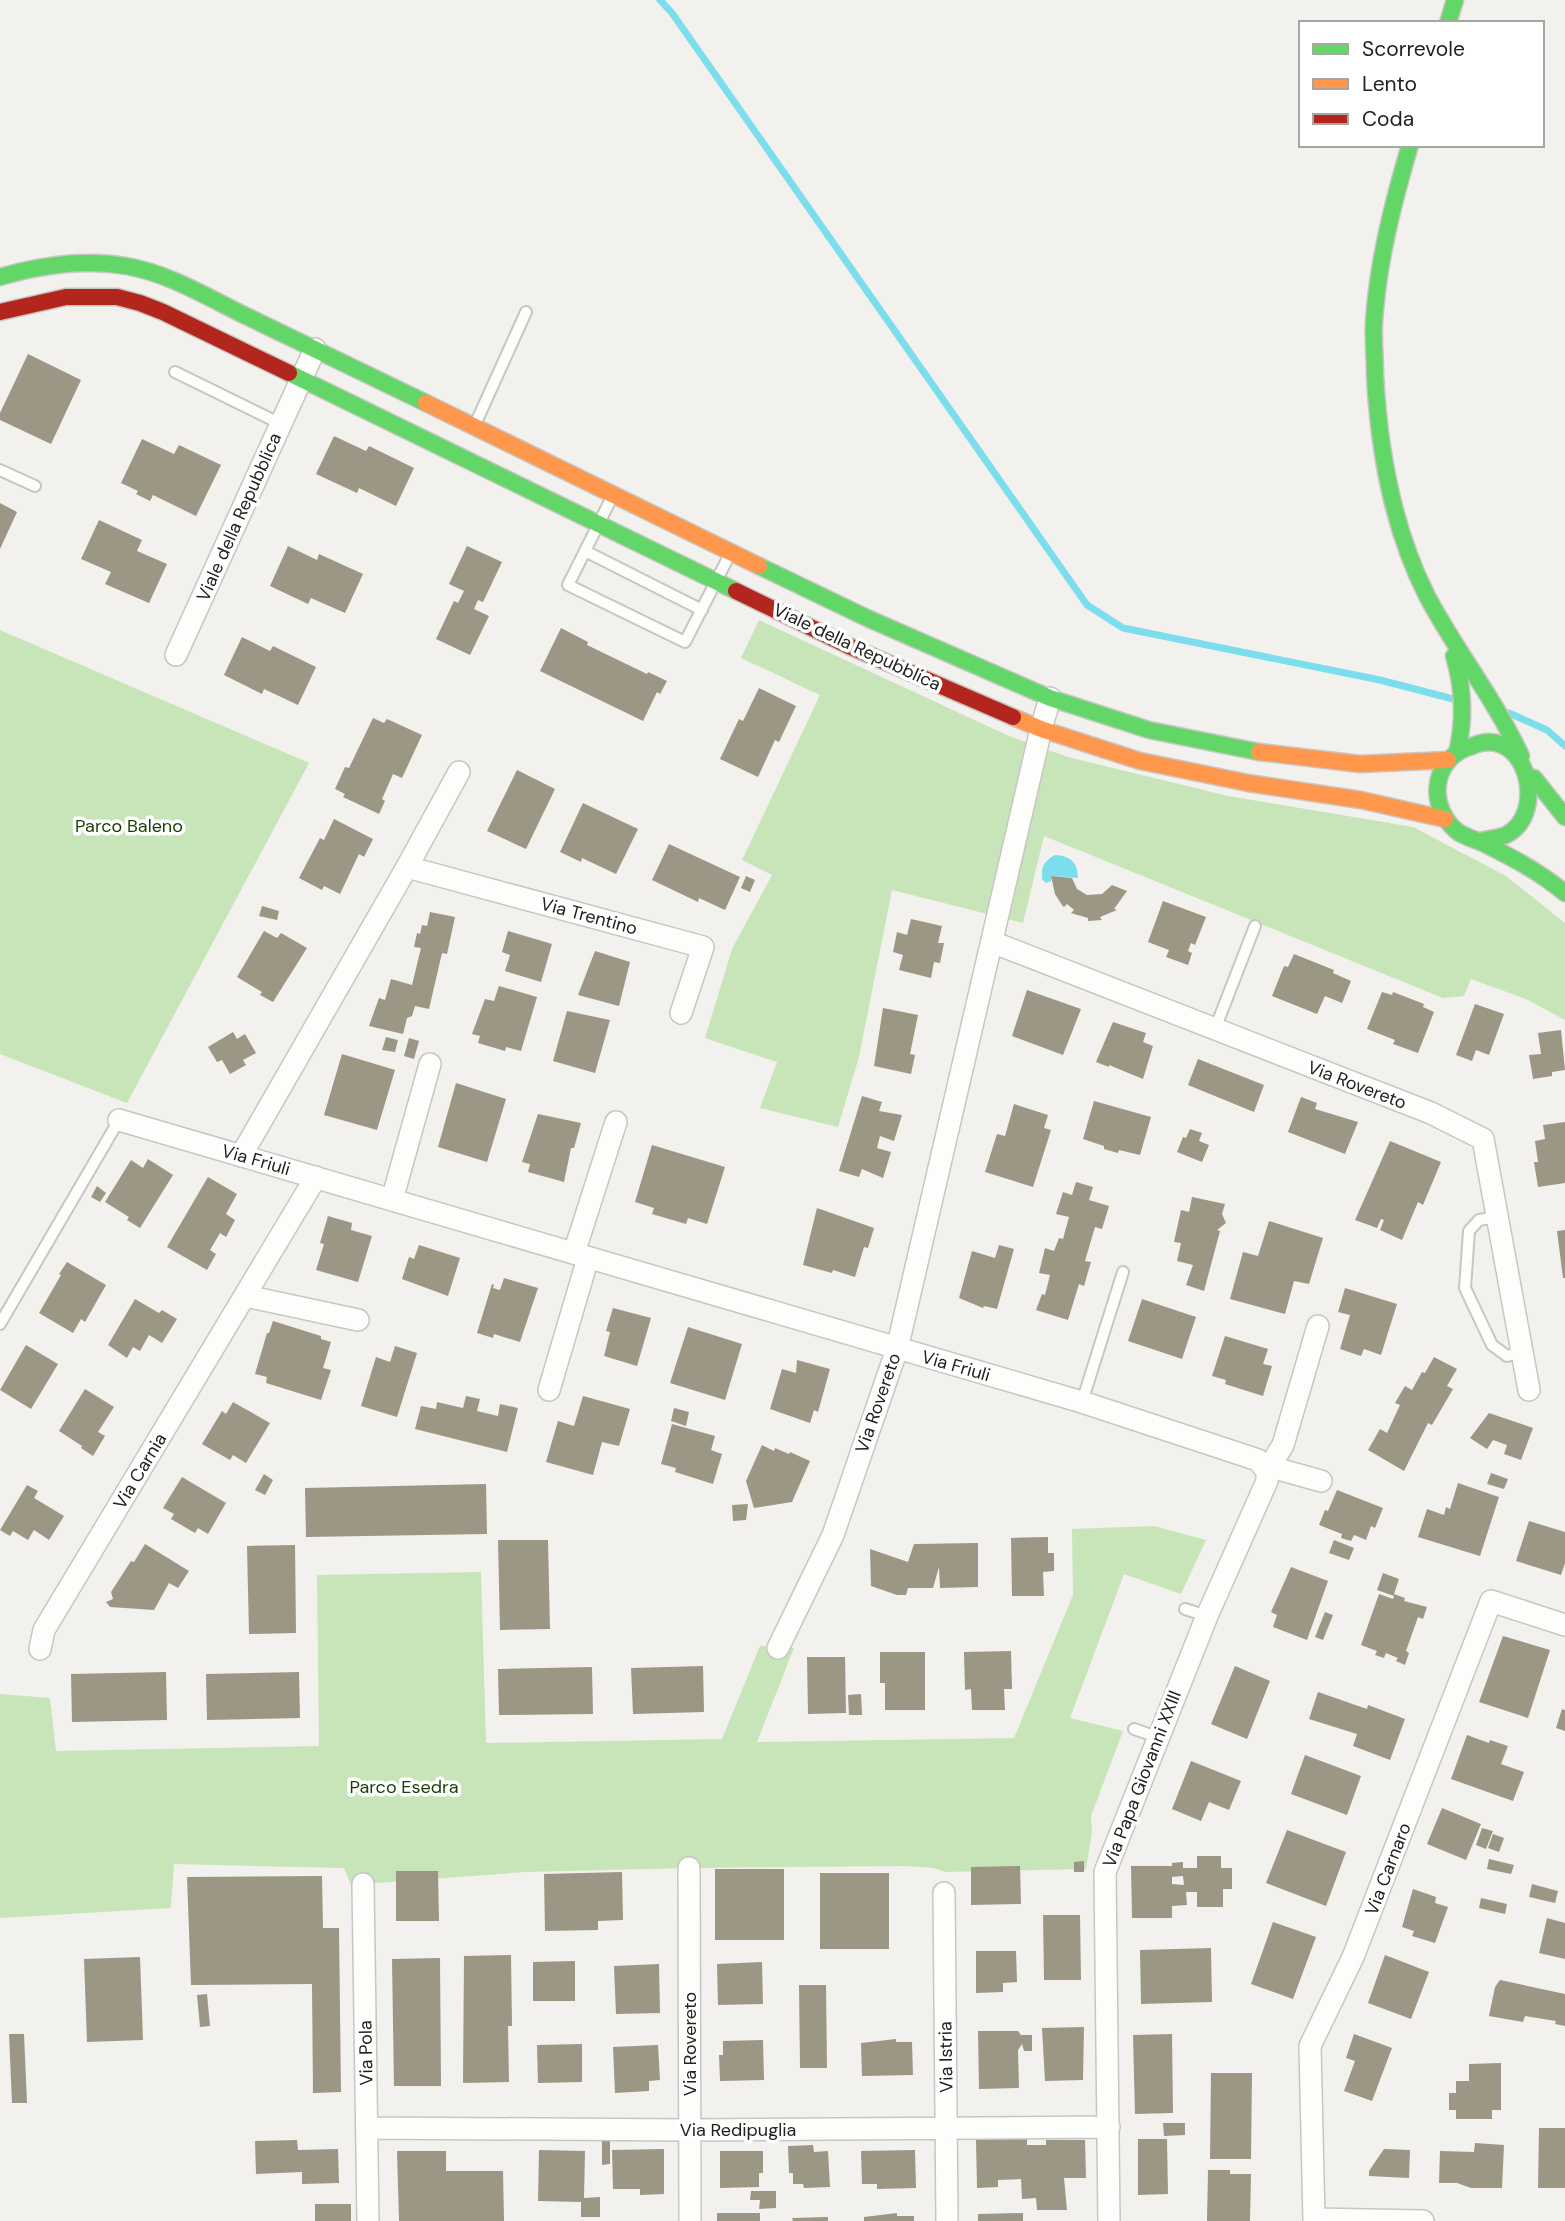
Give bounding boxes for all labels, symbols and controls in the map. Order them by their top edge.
legend [1299,21,1544,147]
text: Scorrevole [1362,35,1465,63]
text: Lento [1362,70,1417,98]
text: Coda [1362,105,1414,133]
street label: Viale della Repubblica [191,429,287,605]
street label: Viale della Repubblica [769,598,945,696]
park label: Parco Baleno [75,814,183,838]
street label: Via Trentino [538,892,640,940]
street label: Via Rovereto [1304,1055,1410,1115]
street label: Via Friuli [219,1139,293,1181]
street label: Via Friuli [919,1345,993,1387]
street label: Via Rovereto [850,1350,906,1456]
street label: Via Carnia [108,1428,172,1514]
street label: Via Papa Giovanni XXIII [1097,1687,1187,1871]
park label: Parco Esedra [349,1775,459,1799]
street label: Via Carnaro [1359,1819,1417,1919]
street label: Via Rovereto [678,1992,702,2096]
street label: Via Pola [353,2020,379,2086]
street label: Via Istria [933,2021,959,2093]
street label: Via Redipuglia [680,2118,796,2142]

